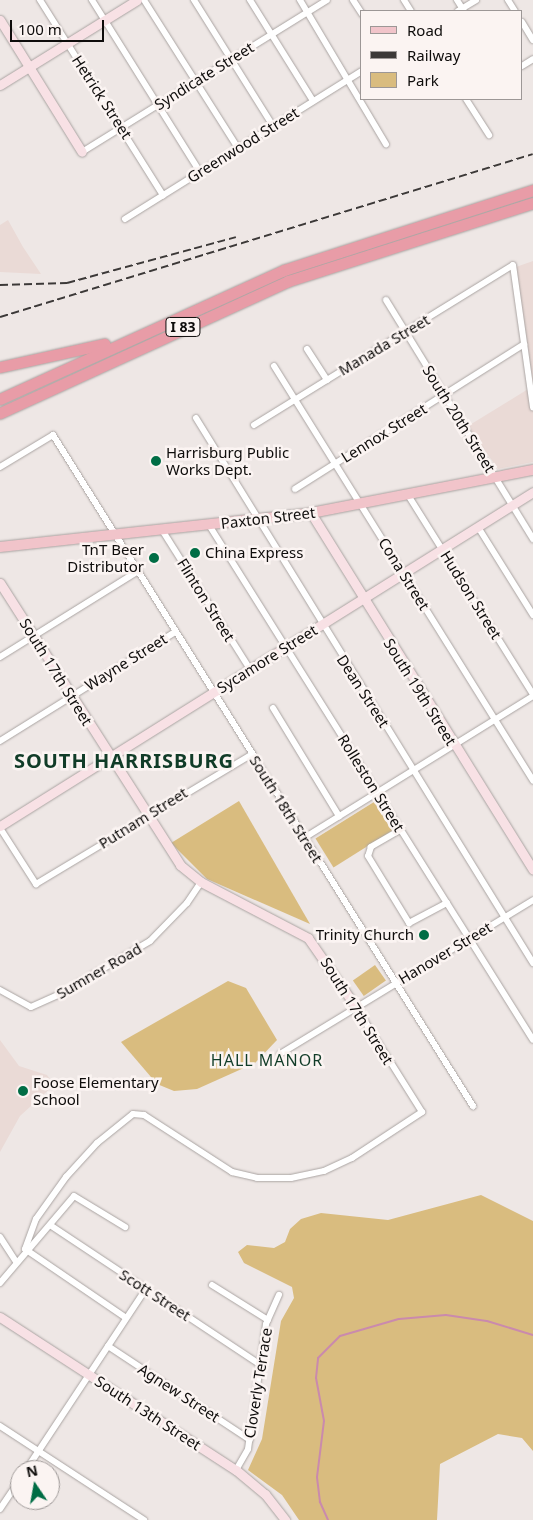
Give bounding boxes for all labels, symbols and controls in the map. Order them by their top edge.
scale bar [12,10,106,42]
legend [360,10,523,100]
text: 100 m [18,19,62,39]
text: Road [407,20,443,40]
street label: Syndicate Street [151,38,257,114]
text: Railway [407,45,460,65]
street label: Hetrick Street [68,52,136,142]
text: Park [407,70,439,90]
street label: Greenwood Street [184,103,302,187]
street label: Manada Street [335,311,433,379]
road number: I 83 [164,316,202,338]
street label: South 20th Street [419,362,499,476]
street label: Lennox Street [338,400,430,466]
place label: Harrisburg Public Works Dept. [166,443,289,478]
marker: Harrisburg Public Works Dept. [150,455,162,467]
street label: Paxton Street [220,503,316,533]
street label: Cona Street [375,534,433,614]
place label: TnT Beer Distributor [67,540,144,575]
place label: China Express [205,544,303,562]
marker: China Express [189,547,201,559]
street label: Hudson Street [437,547,505,643]
marker: TnT Beer Distributor [148,552,160,564]
street label: Flinton Street [173,555,239,645]
street label: South 17th Street [16,615,96,729]
street label: Sycamore Street [214,621,320,697]
street label: Wayne Street [82,630,170,694]
street label: South 19th Street [380,635,460,749]
street label: Dean Street [333,651,393,731]
street label: Rolleston Street [334,731,408,835]
district label: SOUTH HARRISBURG [12,748,236,772]
street label: South 18th Street [246,752,326,866]
street label: Putnam Street [95,784,191,852]
street label: Hanover Street [395,918,495,988]
place label: Trinity Church [316,926,414,944]
marker: Trinity Church [418,929,430,941]
street label: Sumner Road [53,939,145,1003]
street label: South 17th Street [317,954,397,1068]
district label: HALL MANOR [210,1050,324,1070]
place label: Foose Elementary School [33,1073,159,1108]
marker: Foose Elementary School [17,1085,29,1097]
street label: Scott Street [116,1265,194,1325]
street label: Cloverly Terrace [240,1326,276,1440]
street label: Agnew Street [135,1360,223,1426]
street label: South 13th Street [92,1372,204,1454]
north arrow [10,1460,60,1510]
text: N [24,1460,40,1481]

